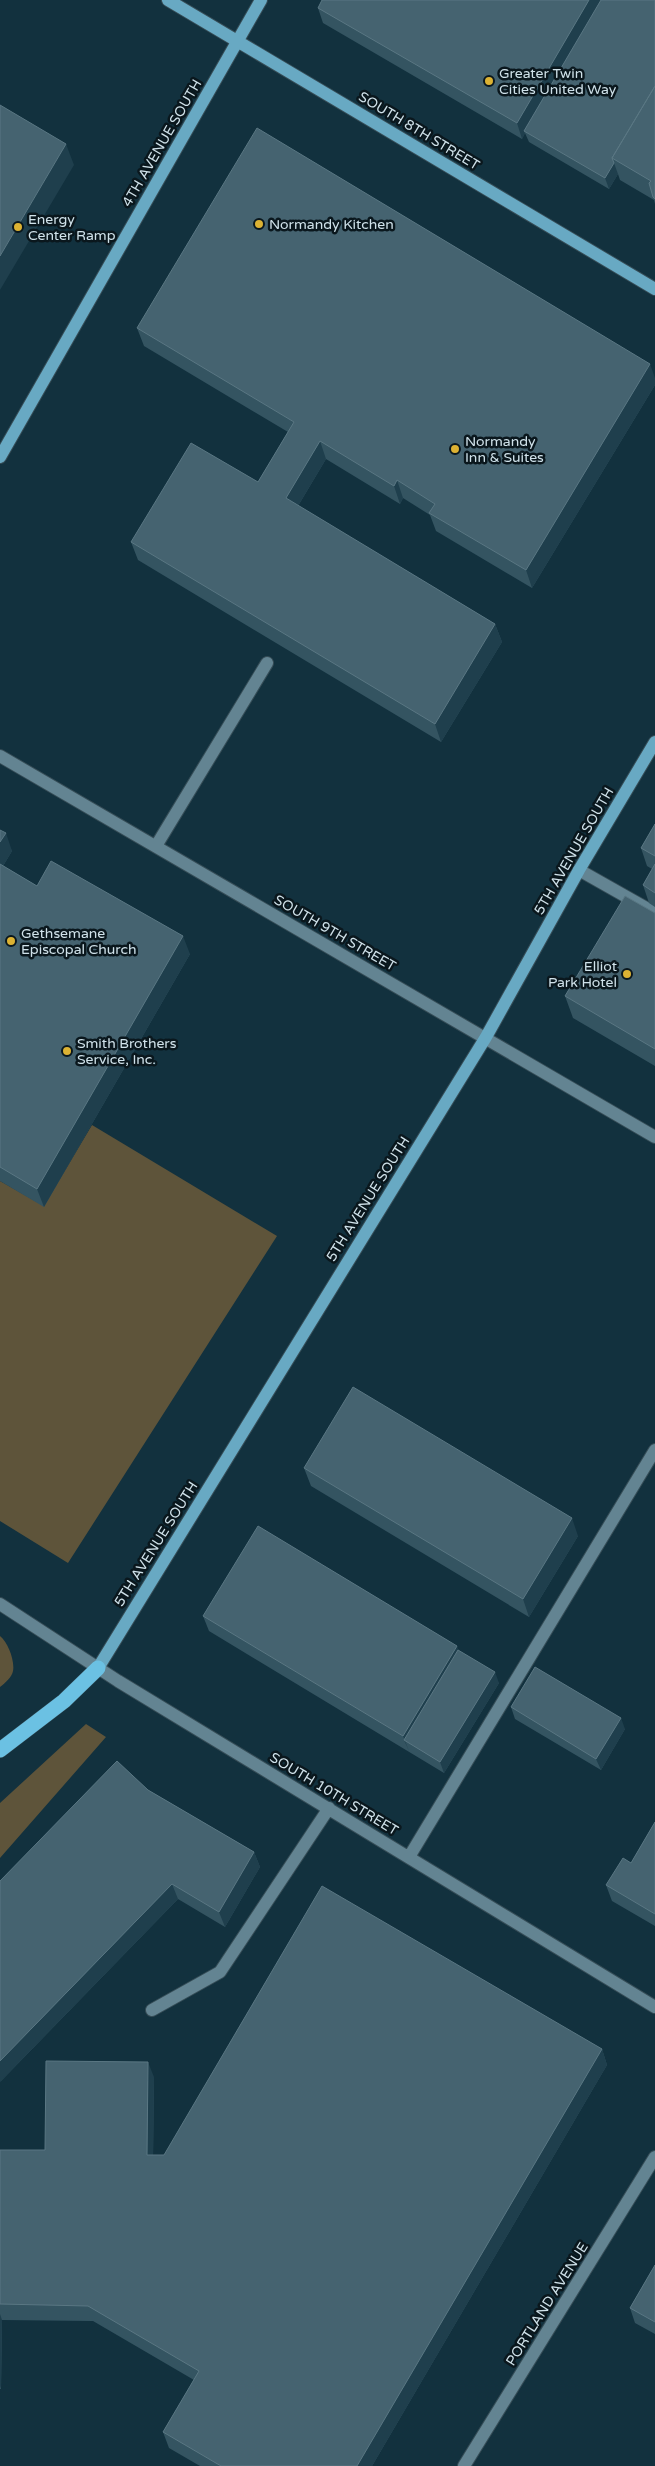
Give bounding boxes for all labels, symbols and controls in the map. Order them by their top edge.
place label: Greater Twin Cities United Way [499,65,617,98]
marker: Greater Twin Cities United Way [483,75,495,87]
street label: 4TH AVENUE SOUTH [119,76,205,210]
street label: SOUTH 8TH STREET [356,88,483,174]
place label: Energy Center Ramp [28,211,116,244]
place label: Normandy Kitchen [269,216,394,233]
marker: Normandy Kitchen [253,218,265,230]
marker: Energy Center Ramp [12,221,24,233]
place label: Normandy Inn & Suites [465,433,544,466]
marker: Normandy Inn & Suites [449,443,461,455]
street label: 5TH AVENUE SOUTH [531,784,617,918]
street label: SOUTH 9TH STREET [271,891,399,975]
place label: Gethsemane Episcopal Church [21,925,137,958]
marker: Gethsemane Episcopal Church [5,935,17,947]
place label: Elliot Park Hotel [548,958,618,991]
marker: Elliot Park Hotel [621,968,633,980]
place label: Smith Brothers Service, Inc. [77,1035,177,1068]
marker: Smith Brothers Service, Inc. [61,1045,73,1057]
street label: 5TH AVENUE SOUTH [323,1133,413,1265]
street label: 5TH AVENUE SOUTH [111,1478,201,1610]
street label: SOUTH 10TH STREET [267,1749,402,1839]
street label: PORTLAND AVENUE [502,2239,592,2369]

